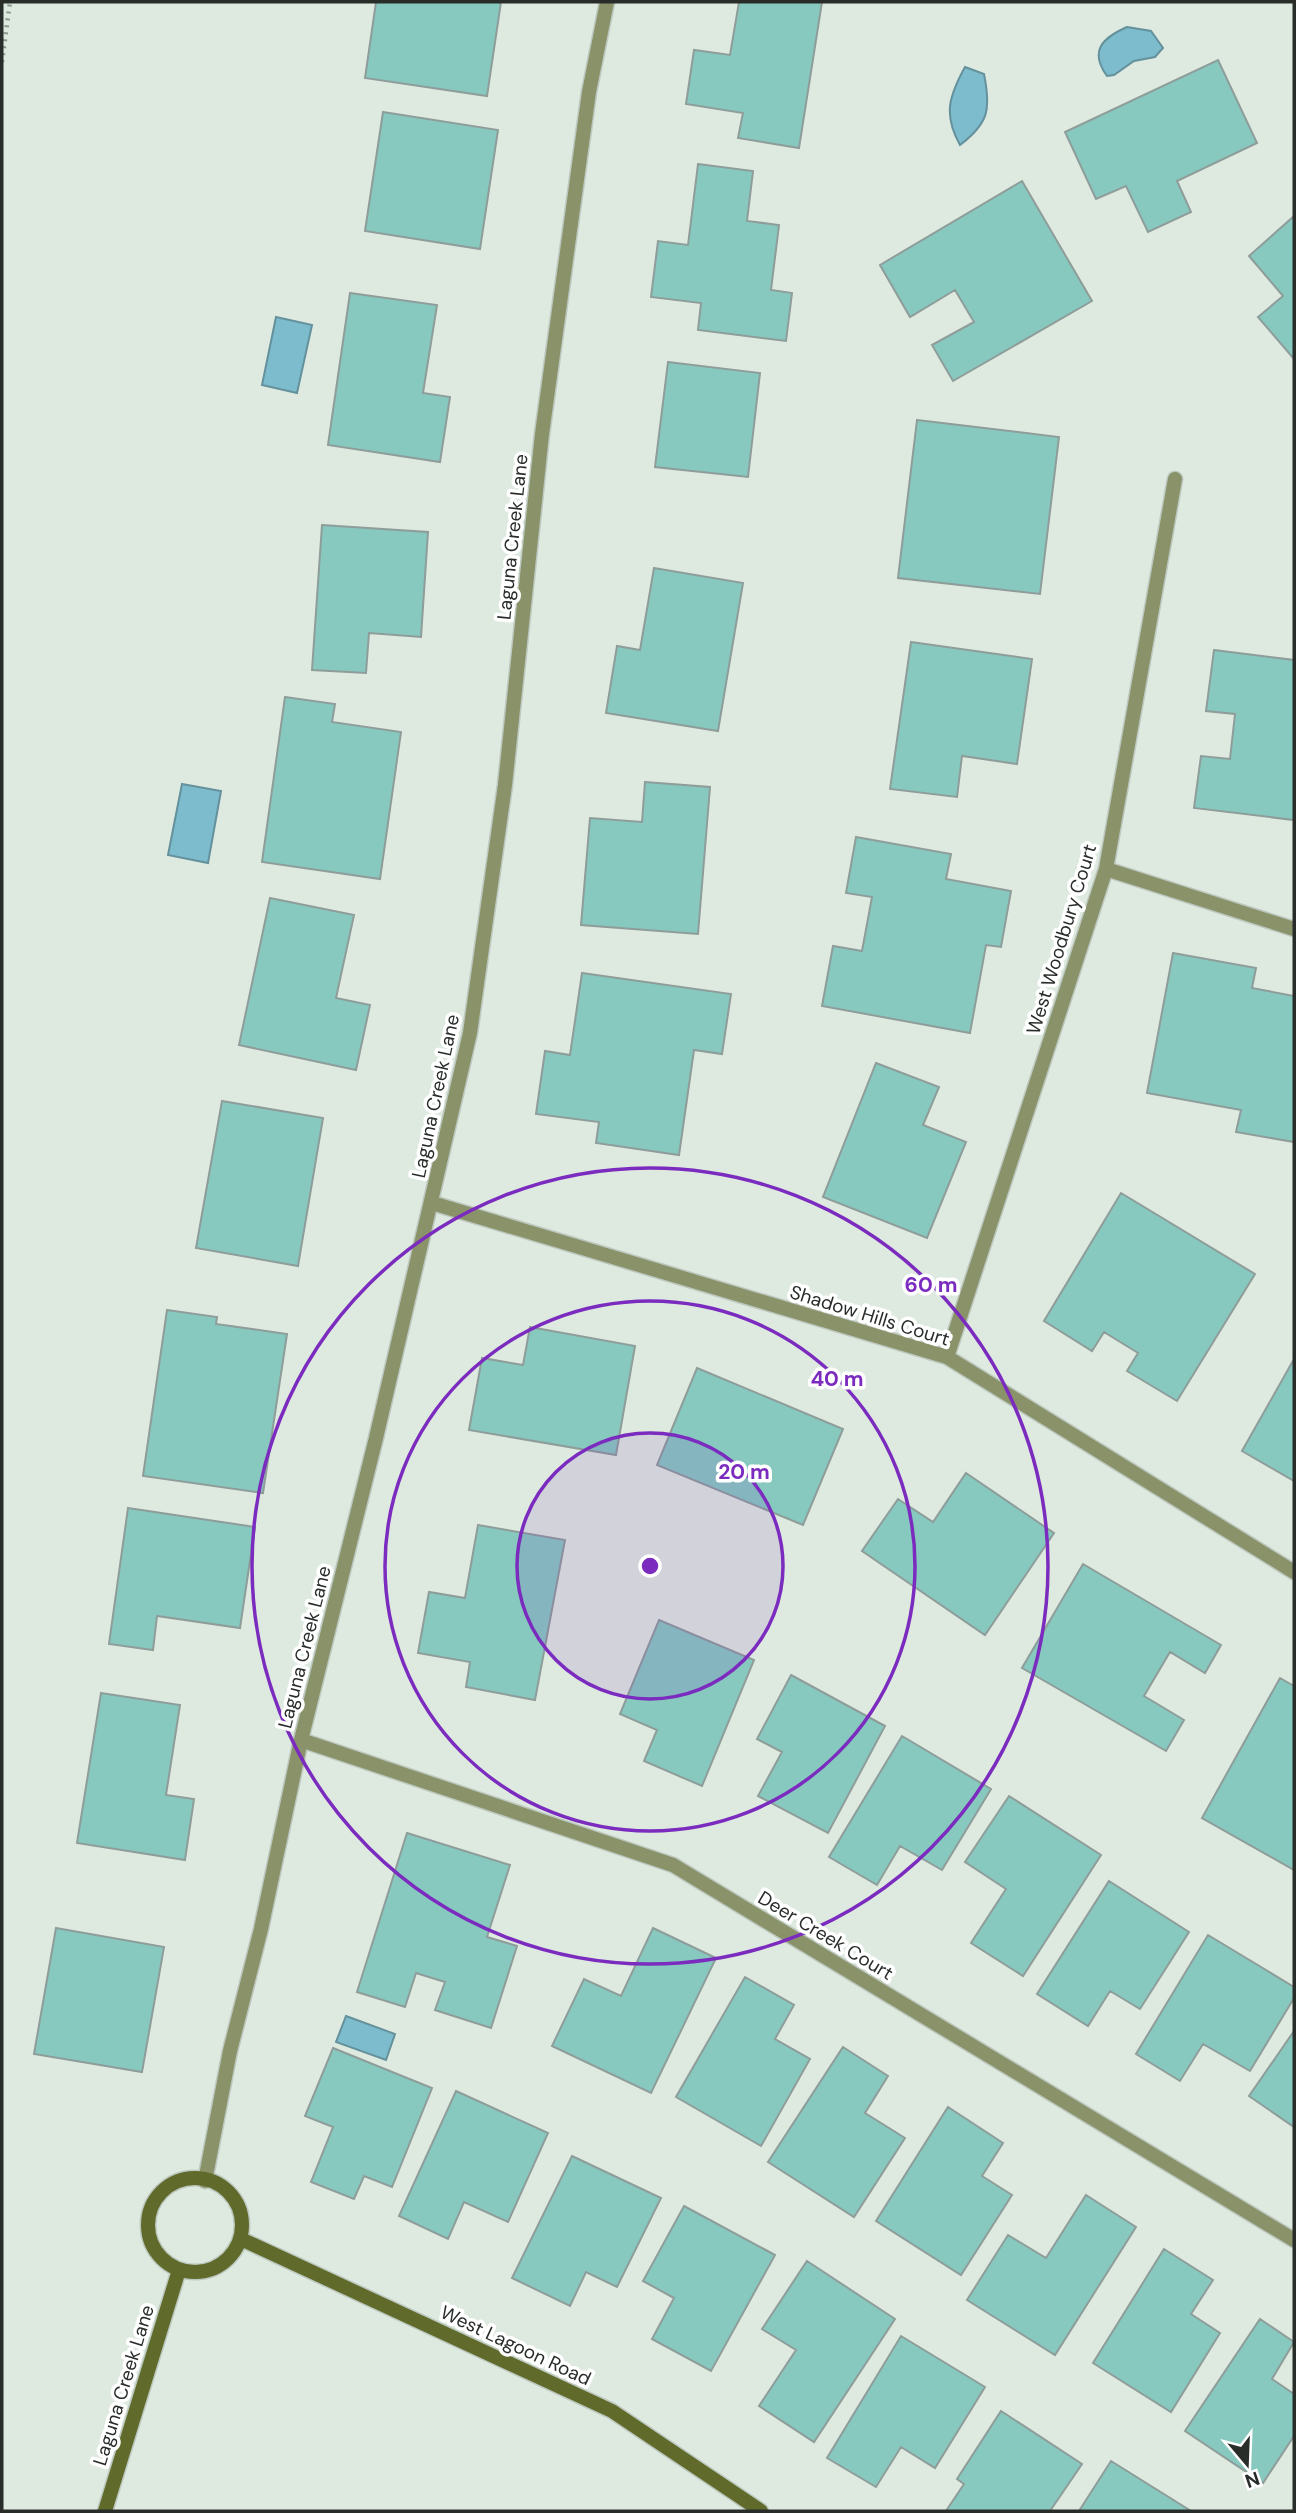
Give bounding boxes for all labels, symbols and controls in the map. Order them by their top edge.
street label: Laguna Creek Lane [491,453,534,621]
street label: West Woodbury Court [1021,841,1102,1037]
street label: Laguna Creek Lane [406,1012,465,1180]
text: 60 m [905,1271,957,1299]
street label: Shadow Hills Court [787,1279,953,1352]
text: 40 m [810,1365,864,1393]
text: 20 m [718,1458,770,1486]
centre of rings [638,1554,662,1578]
street label: Laguna Creek Lane [272,1563,337,1731]
street label: Deer Creek Court [754,1885,898,1986]
street label: West Lagoon Road [437,2300,595,2391]
street label: Laguna Creek Lane [87,2302,160,2469]
north arrow [1212,2429,1282,2499]
text: N [1242,2466,1263,2494]

